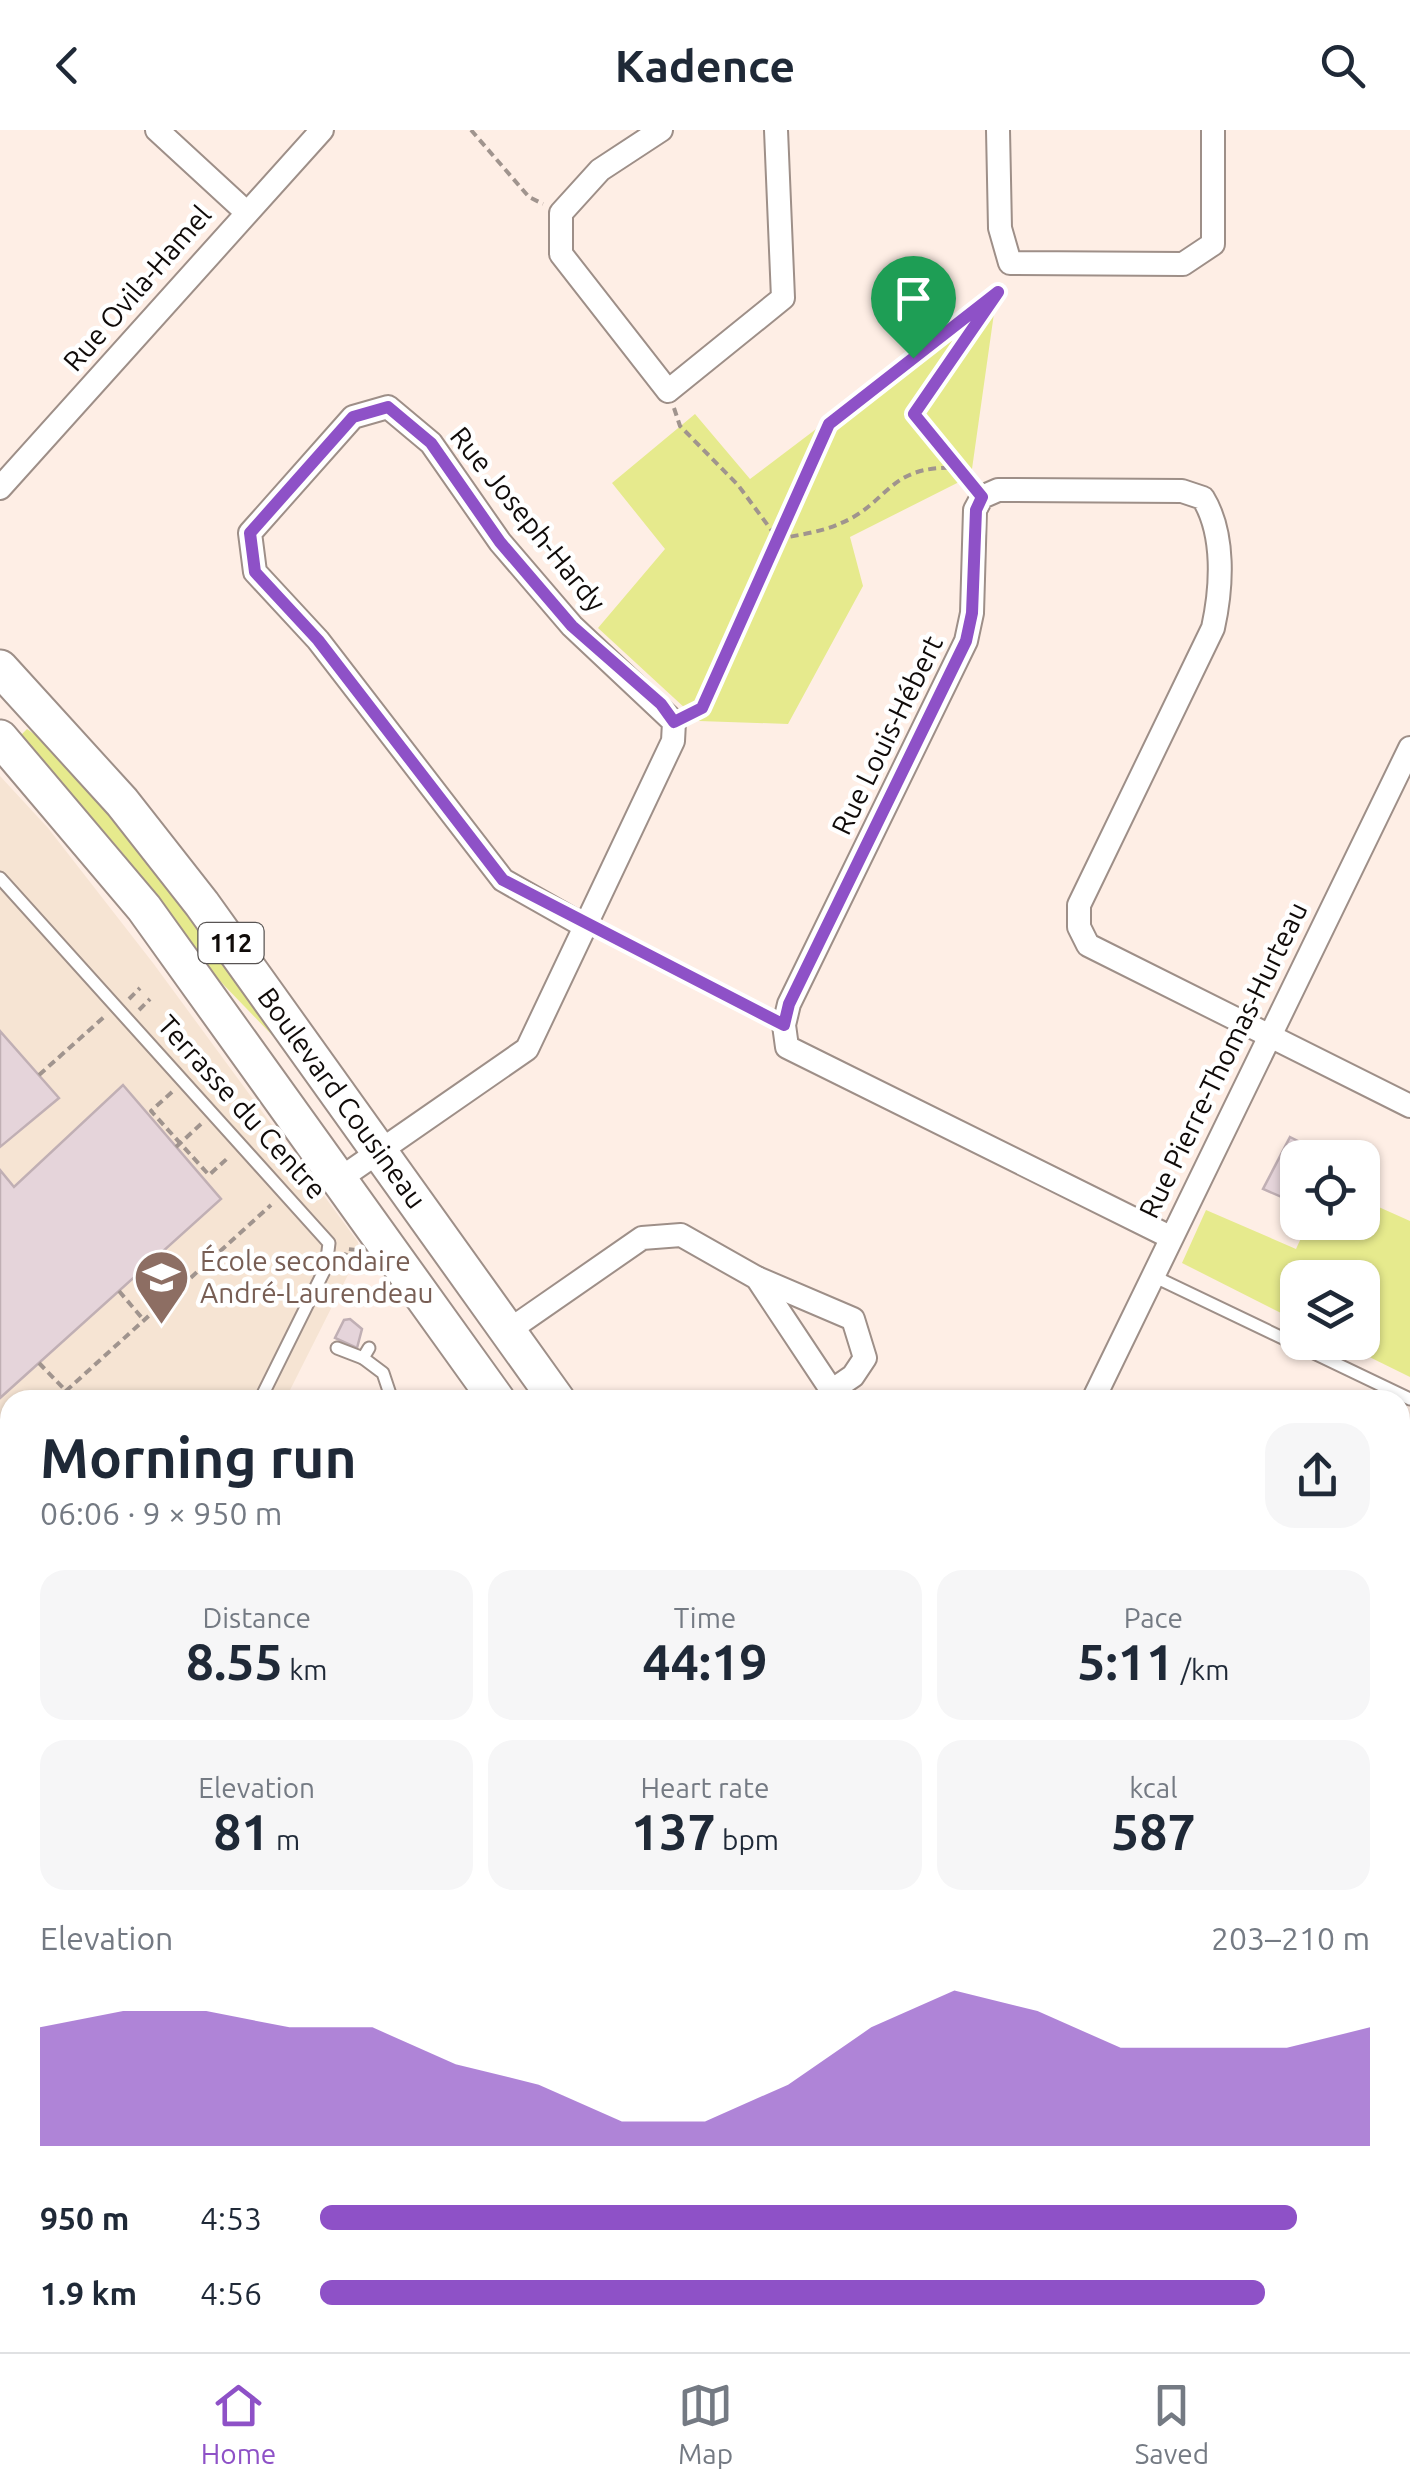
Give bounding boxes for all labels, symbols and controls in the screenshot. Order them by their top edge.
icon: back [40,38,95,93]
icon: search [1315,38,1370,93]
text: Kadence [615,40,795,91]
street label: Rue Ovila-Hamel [57,199,217,376]
pin [871,256,956,359]
icon: arrive [886,271,941,326]
street label: Rue Joseph-Hardy [445,420,612,617]
street label: Rue Louis-Hébert [825,630,948,839]
street label: Rue Pierre-Thomas-Hurteau [1132,897,1313,1223]
road number: 112 [198,923,264,963]
street label: Boulevard Cousineau [252,982,433,1214]
street label: Terrasse du Centre [152,1009,333,1205]
map controls [1280,1140,1380,1360]
button: locate [1280,1140,1380,1240]
place label: École secondaire André-Laurendeau [200,1244,434,1308]
school or university icon: École secondaire André-Laurendeau [131,1247,191,1326]
button: layers [1280,1260,1380,1360]
button: share [1265,1423,1370,1528]
text: Morning run [40,1427,357,1488]
text: 06:06 · 9 × 950 m [40,1495,282,1531]
text: Distance [202,1602,311,1633]
text: Time [674,1602,736,1633]
text: Pace [1124,1602,1183,1633]
text: 8.55 [186,1633,283,1689]
text: 44:19 [642,1633,768,1689]
text: 5:11 [1077,1633,1174,1689]
text: km [283,1654,327,1685]
text: /km [1174,1654,1229,1685]
text: Elevation [198,1772,315,1803]
text: Heart rate [641,1772,769,1803]
text: kcal [1129,1772,1178,1803]
text: 81 [213,1803,270,1859]
text: 137 [631,1803,716,1859]
text: 587 [1111,1803,1196,1859]
text: m [270,1824,300,1855]
text: bpm [716,1824,779,1855]
text: Elevation [40,1920,173,1956]
text: 203–210 m [1211,1920,1370,1956]
text: 950 m [40,2200,129,2236]
text: 4:53 [200,2200,262,2236]
text: 1.9 km [40,2275,137,2311]
text: 4:56 [200,2275,262,2311]
tab: Home [201,2378,276,2469]
tab: Map [678,2378,733,2469]
tab: Saved [1135,2378,1209,2469]

